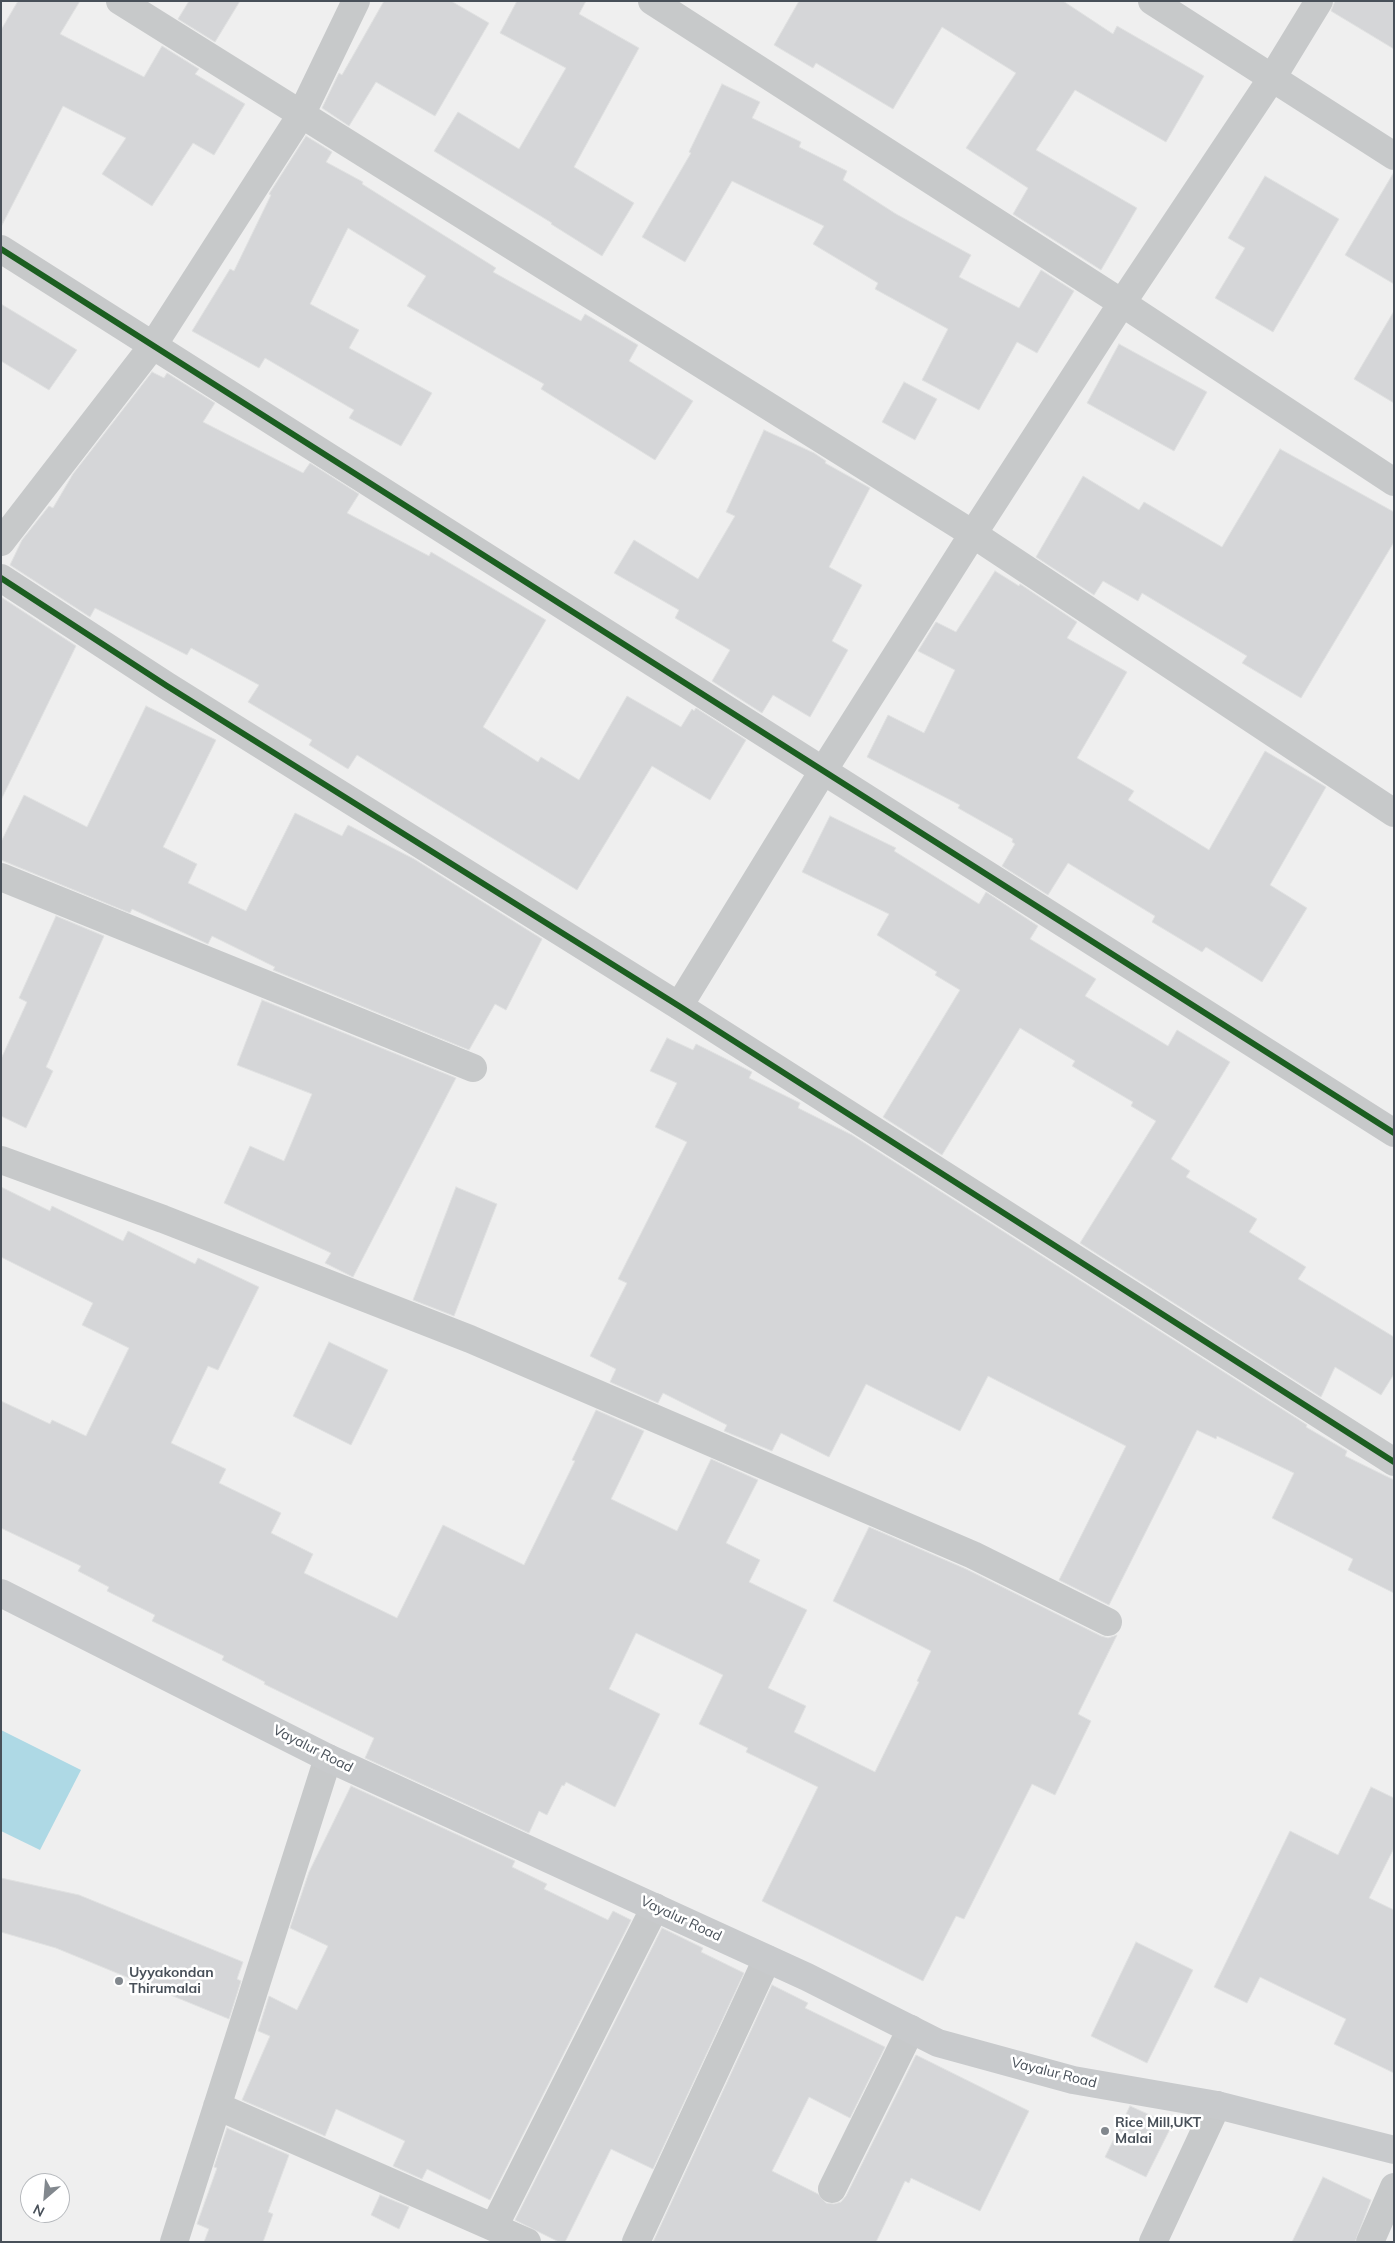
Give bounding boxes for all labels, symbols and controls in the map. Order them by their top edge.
street label: Vayalur Road [270,1722,356,1776]
street label: Vayalur Road [638,1893,724,1945]
place label: Uyyakondan Thirumalai [129,1965,214,1998]
marker: Uyyakondan Thirumalai [113,1975,125,1987]
street label: Vayalur Road [1010,2054,1098,2092]
place label: Rice Mill,UKT Malai [1115,2115,1201,2148]
marker: Rice Mill,UKT Malai [1099,2125,1111,2137]
north arrow [20,2173,70,2223]
text: N [30,2200,47,2221]

